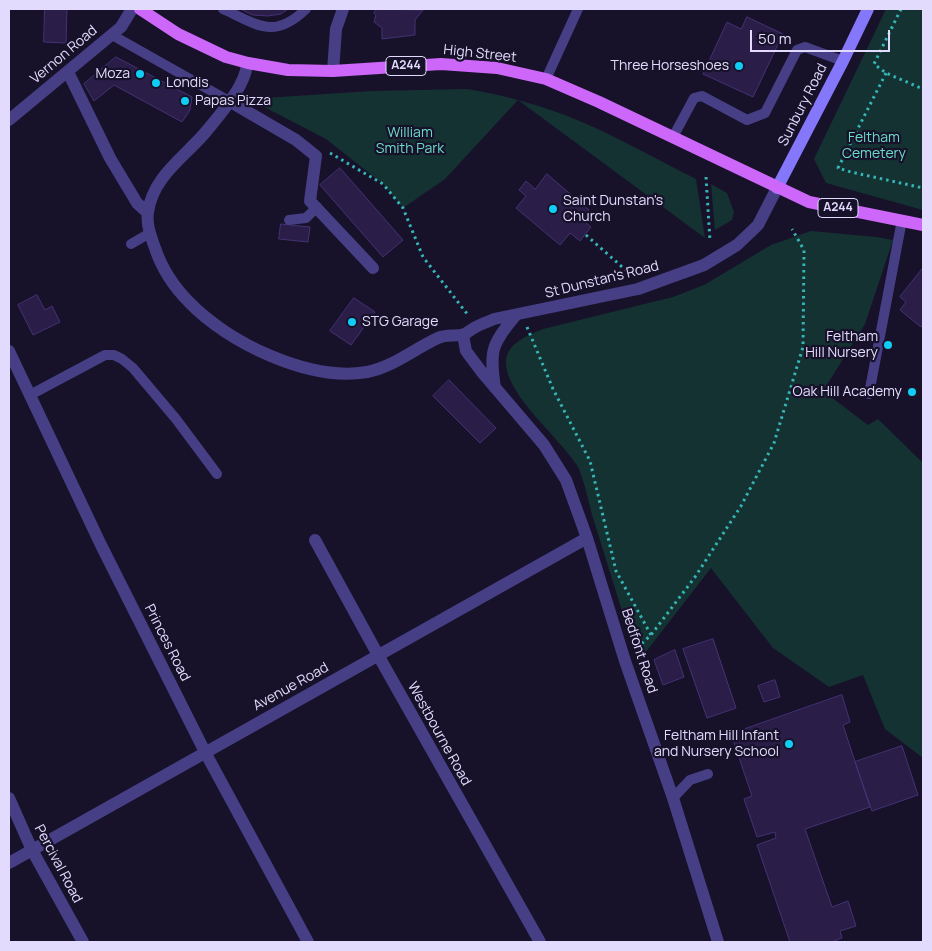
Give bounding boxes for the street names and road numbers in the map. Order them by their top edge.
street label: Vernon Road [27,22,101,88]
street label: High Street [443,42,517,66]
road number: A244 [386,56,426,76]
street label: Sunbury Road [775,61,831,149]
road number: A244 [818,198,858,218]
street label: St Dunstan's Road [543,258,661,302]
street label: Princes Road [140,602,194,684]
street label: Bedfont Road [617,607,661,695]
street label: Avenue Road [250,659,332,715]
street label: Westbourne Road [404,679,474,789]
street label: Percival Road [30,822,86,906]

